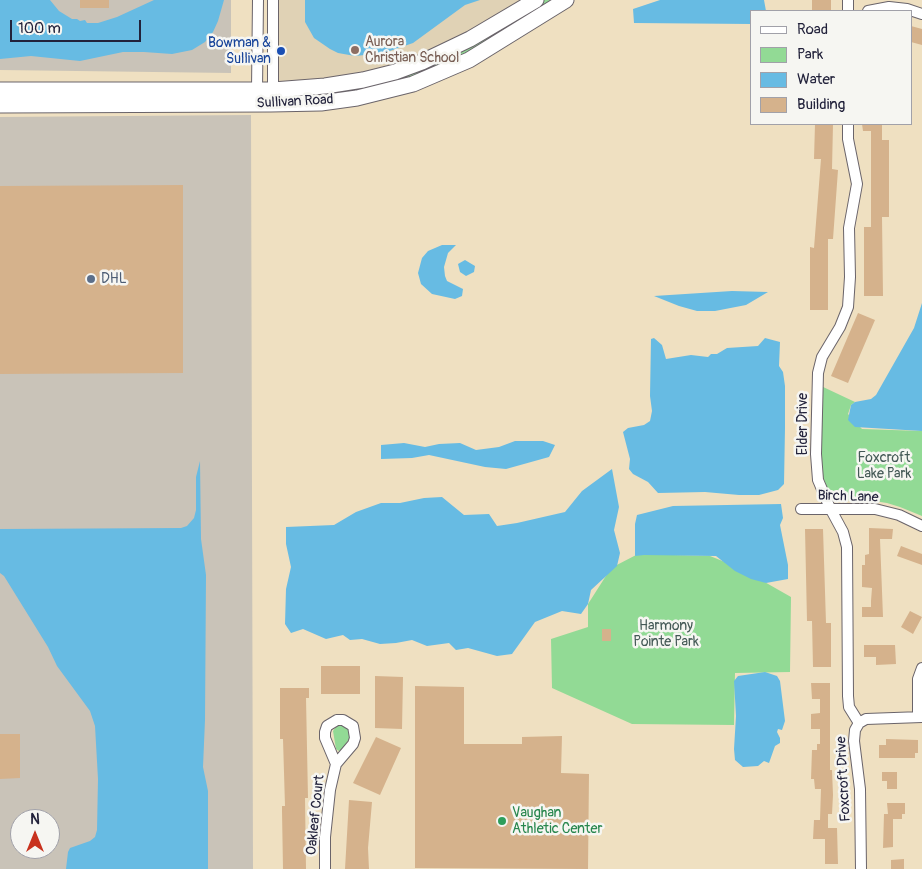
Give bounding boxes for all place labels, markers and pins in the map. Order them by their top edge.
place label: Aurora Christian School [365,34,459,66]
place label: Bowman & Sullivan [208,35,271,68]
marker: Aurora Christian School [349,44,361,56]
marker: Bowman & Sullivan [275,45,287,57]
place label: DHL [101,271,127,287]
marker: DHL [85,273,97,285]
place label: Vaughan Athletic Center [512,805,602,838]
marker: Vaughan Athletic Center [496,815,508,827]

